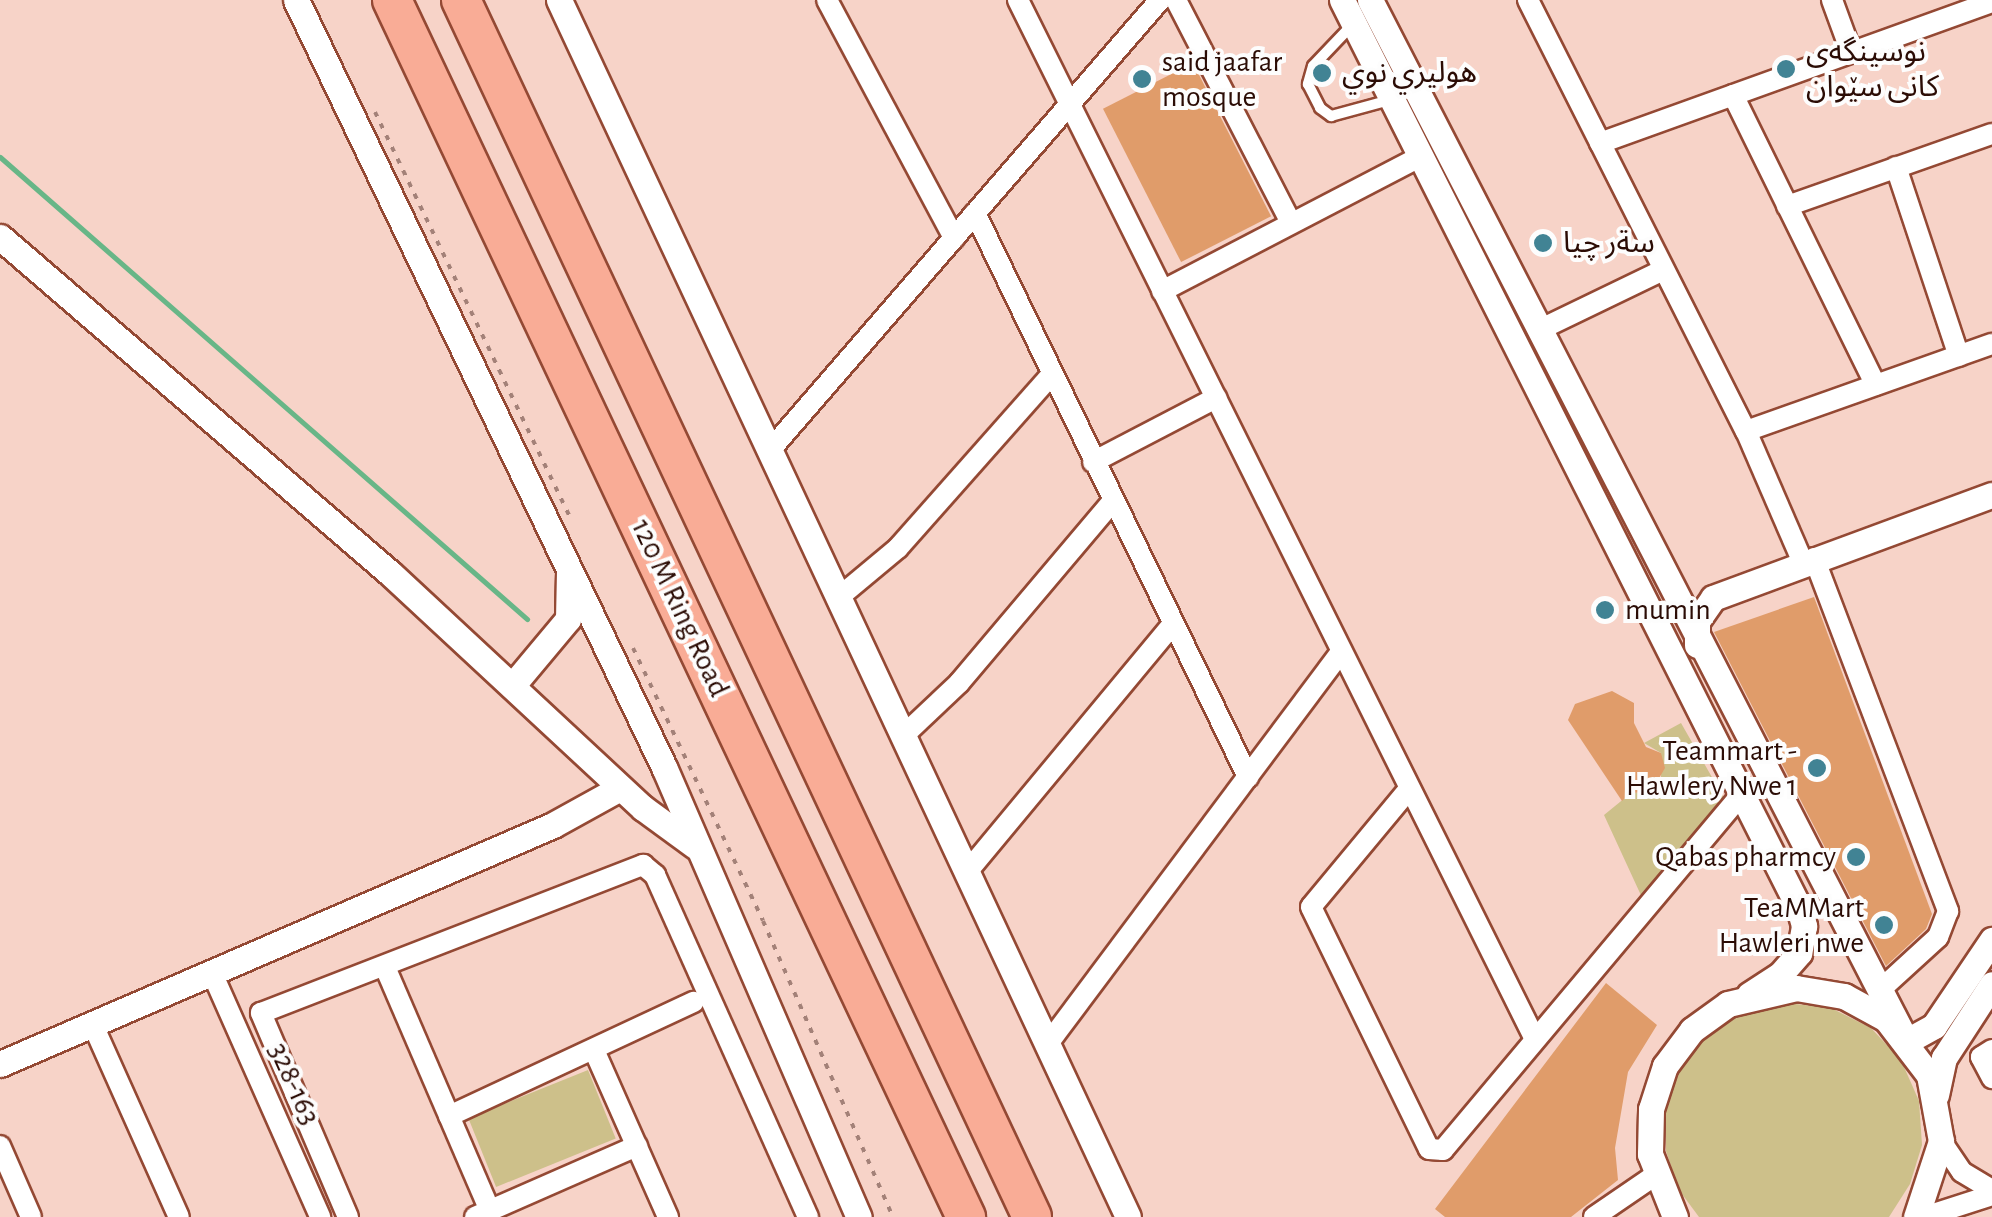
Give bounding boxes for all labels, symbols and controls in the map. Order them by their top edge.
place label: نوسینگەی کانی سێوان [1806,34,1939,104]
place label: said jaafar mosque [1162,44,1282,114]
place label: هوليري نوي [1342,55,1477,91]
marker: نوسینگەی کانی سێوان [1775,58,1797,80]
marker: هوليري نوي [1311,62,1333,84]
marker: said jaafar mosque [1131,68,1153,90]
place label: سةر چيا [1563,225,1655,261]
marker: سةر چيا [1532,232,1554,254]
street label: 120 M Ring Road [623,513,737,703]
place label: mumin [1625,592,1711,628]
marker: mumin [1594,599,1616,621]
place label: Teammart - Hawlery Nwe 1 [1626,733,1797,804]
marker: Teammart - Hawlery Nwe 1 [1806,757,1828,779]
place label: Qabas pharmcy [1655,839,1836,875]
marker: Qabas pharmcy [1845,846,1867,868]
place label: TeaMMart Hawleri nwe [1719,890,1864,960]
marker: TeaMMart Hawleri nwe [1873,914,1895,936]
street label: 328-163 [260,1037,328,1131]

